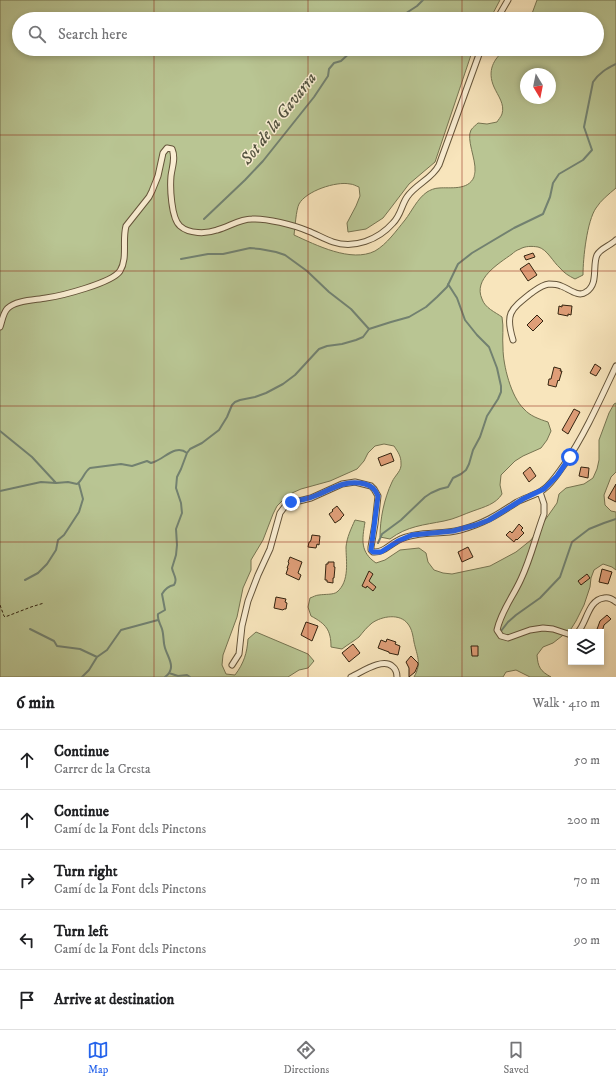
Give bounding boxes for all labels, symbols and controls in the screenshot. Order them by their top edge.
search box [12,12,604,56]
icon: search [26,23,48,45]
text: Search here [58,25,127,44]
water label: Sot de la Gavarra [235,68,322,170]
north arrow [520,68,556,104]
route start [561,448,579,466]
route end [282,493,300,511]
map controls [568,629,604,665]
button: layers [568,629,604,665]
text: 6 min [16,692,55,714]
text: Walk · 410 m [533,695,600,711]
text: Continue [54,742,109,761]
icon: ahead [16,749,38,771]
text: 50 m [574,752,600,768]
text: Carrer de la Cresta [54,761,151,777]
text: Continue [54,802,109,821]
icon: ahead [16,809,38,831]
text: 200 m [567,812,600,828]
text: Camí de la Font dels Pinetons [54,821,206,837]
text: Turn right [54,862,117,881]
icon: right [16,869,38,891]
text: 70 m [574,872,600,888]
text: Camí de la Font dels Pinetons [54,881,206,897]
text: Turn left [54,922,108,941]
icon: left [16,929,38,951]
text: 90 m [574,932,600,948]
text: Camí de la Font dels Pinetons [54,941,206,957]
icon: arrive [16,989,38,1011]
text: Arrive at destination [54,990,174,1009]
tab: Map [87,1039,109,1077]
tab: Directions [284,1039,329,1077]
tab: Saved [504,1039,529,1077]

